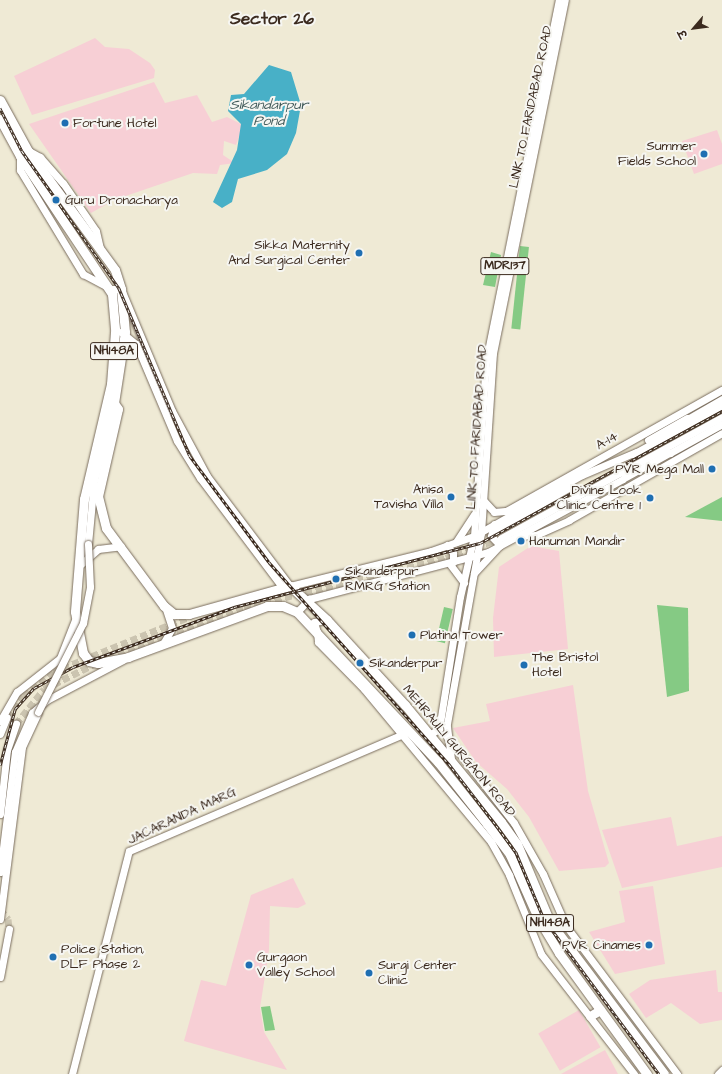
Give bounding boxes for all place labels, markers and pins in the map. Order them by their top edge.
place label: Fortune Hotel [73,115,157,131]
marker: Fortune Hotel [60,118,70,128]
place label: Summer Fields School [618,139,696,170]
marker: Summer Fields School [699,149,709,159]
place label: Guru Dronacharya [65,192,178,208]
marker: Guru Dronacharya [50,194,62,206]
place label: Sikka Maternity And Surgical Center [228,238,350,269]
marker: Sikka Maternity And Surgical Center [353,247,365,259]
place label: PVR Mega Mall [615,461,704,477]
marker: PVR Mega Mall [707,464,717,474]
place label: Anisa Tavisha Villa [374,482,443,513]
place label: Divine Look Clinic Centre 1 [557,483,641,514]
marker: Anisa Tavisha Villa [446,492,456,502]
marker: Divine Look Clinic Centre 1 [644,492,656,504]
place label: Hanuman Mandir [529,533,625,549]
marker: Hanuman Mandir [516,536,526,546]
place label: Sikanderpur RMRG Station [345,564,430,595]
marker: Sikanderpur RMRG Station [330,573,342,585]
place label: Platina Tower [420,627,503,643]
marker: Platina Tower [407,630,417,640]
place label: The Bristol Hotel [532,650,598,681]
place label: Sikanderpur [369,655,442,671]
marker: Sikanderpur [354,657,366,669]
marker: The Bristol Hotel [519,660,529,670]
place label: PVR Cinames [562,937,641,953]
marker: PVR Cinames [644,940,654,950]
place label: Police Station, DLF Phase 2 [61,942,145,973]
place label: Gurgaon Valley School [257,950,335,981]
marker: Police Station, DLF Phase 2 [48,952,58,962]
place label: Surgi Center Clinic [378,958,456,989]
marker: Gurgaon Valley School [244,960,254,970]
marker: Surgi Center Clinic [363,967,375,979]

